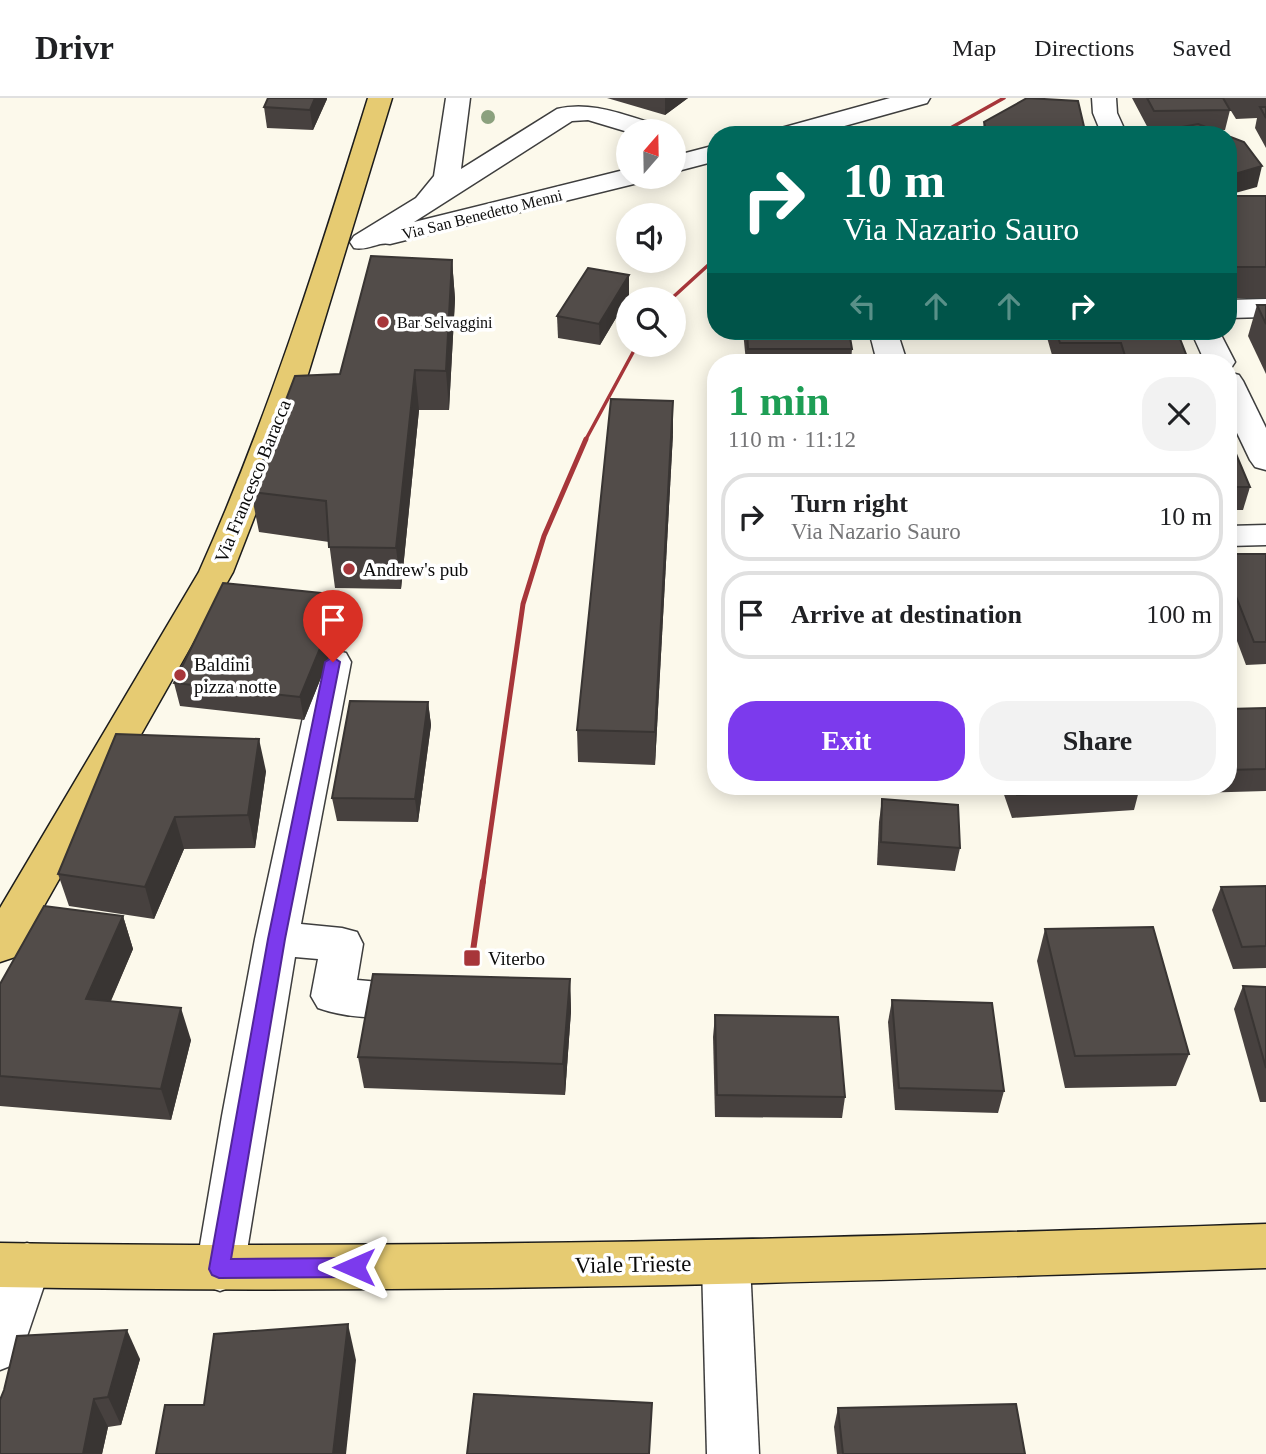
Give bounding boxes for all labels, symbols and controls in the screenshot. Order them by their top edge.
text: Drivr [35,30,114,66]
text: Map [952,35,996,61]
text: Directions [1034,35,1134,61]
text: Saved [1172,35,1231,61]
north arrow [616,119,686,189]
map controls [616,119,686,357]
text: 10 m [843,153,945,208]
icon: right [728,154,819,245]
street label: Via San Benedetto Menni [400,186,565,243]
button: sound [616,203,686,273]
text: Via Nazario Sauro [843,211,1079,247]
button: search [616,287,686,357]
icon: left [844,287,882,325]
icon: ahead [917,287,955,325]
icon: ahead [990,287,1028,325]
icon: right [1063,287,1101,325]
marker: Bar Selvaggini [375,314,391,330]
place label: Bar Selvaggini [397,314,493,332]
button: close [1142,377,1216,451]
text: 1 min [728,378,830,424]
street label: Via Francesco Baracca [210,396,295,566]
text: 110 m · 11:12 [728,427,856,452]
text: Turn right [791,489,908,518]
icon: right [732,498,770,536]
text: 10 m [1159,502,1212,531]
text: Via Nazario Sauro [791,519,961,544]
place label: Andrew's pub [363,559,468,580]
marker: Andrew's pub [341,561,357,577]
pin [303,590,363,662]
icon: arrive [732,596,770,634]
text: Arrive at destination [791,600,1022,629]
text: 100 m [1146,600,1212,629]
icon: arrive [314,601,352,639]
place label: Baldini pizza notte [194,654,277,697]
marker: Baldini pizza notte [172,667,188,683]
button: Exit [728,701,965,781]
button: Share [979,701,1216,781]
marker: Viterbo [462,948,482,968]
place label: Viterbo [488,948,545,969]
position arrow [317,1230,391,1304]
street label: Viale Trieste [574,1251,692,1278]

